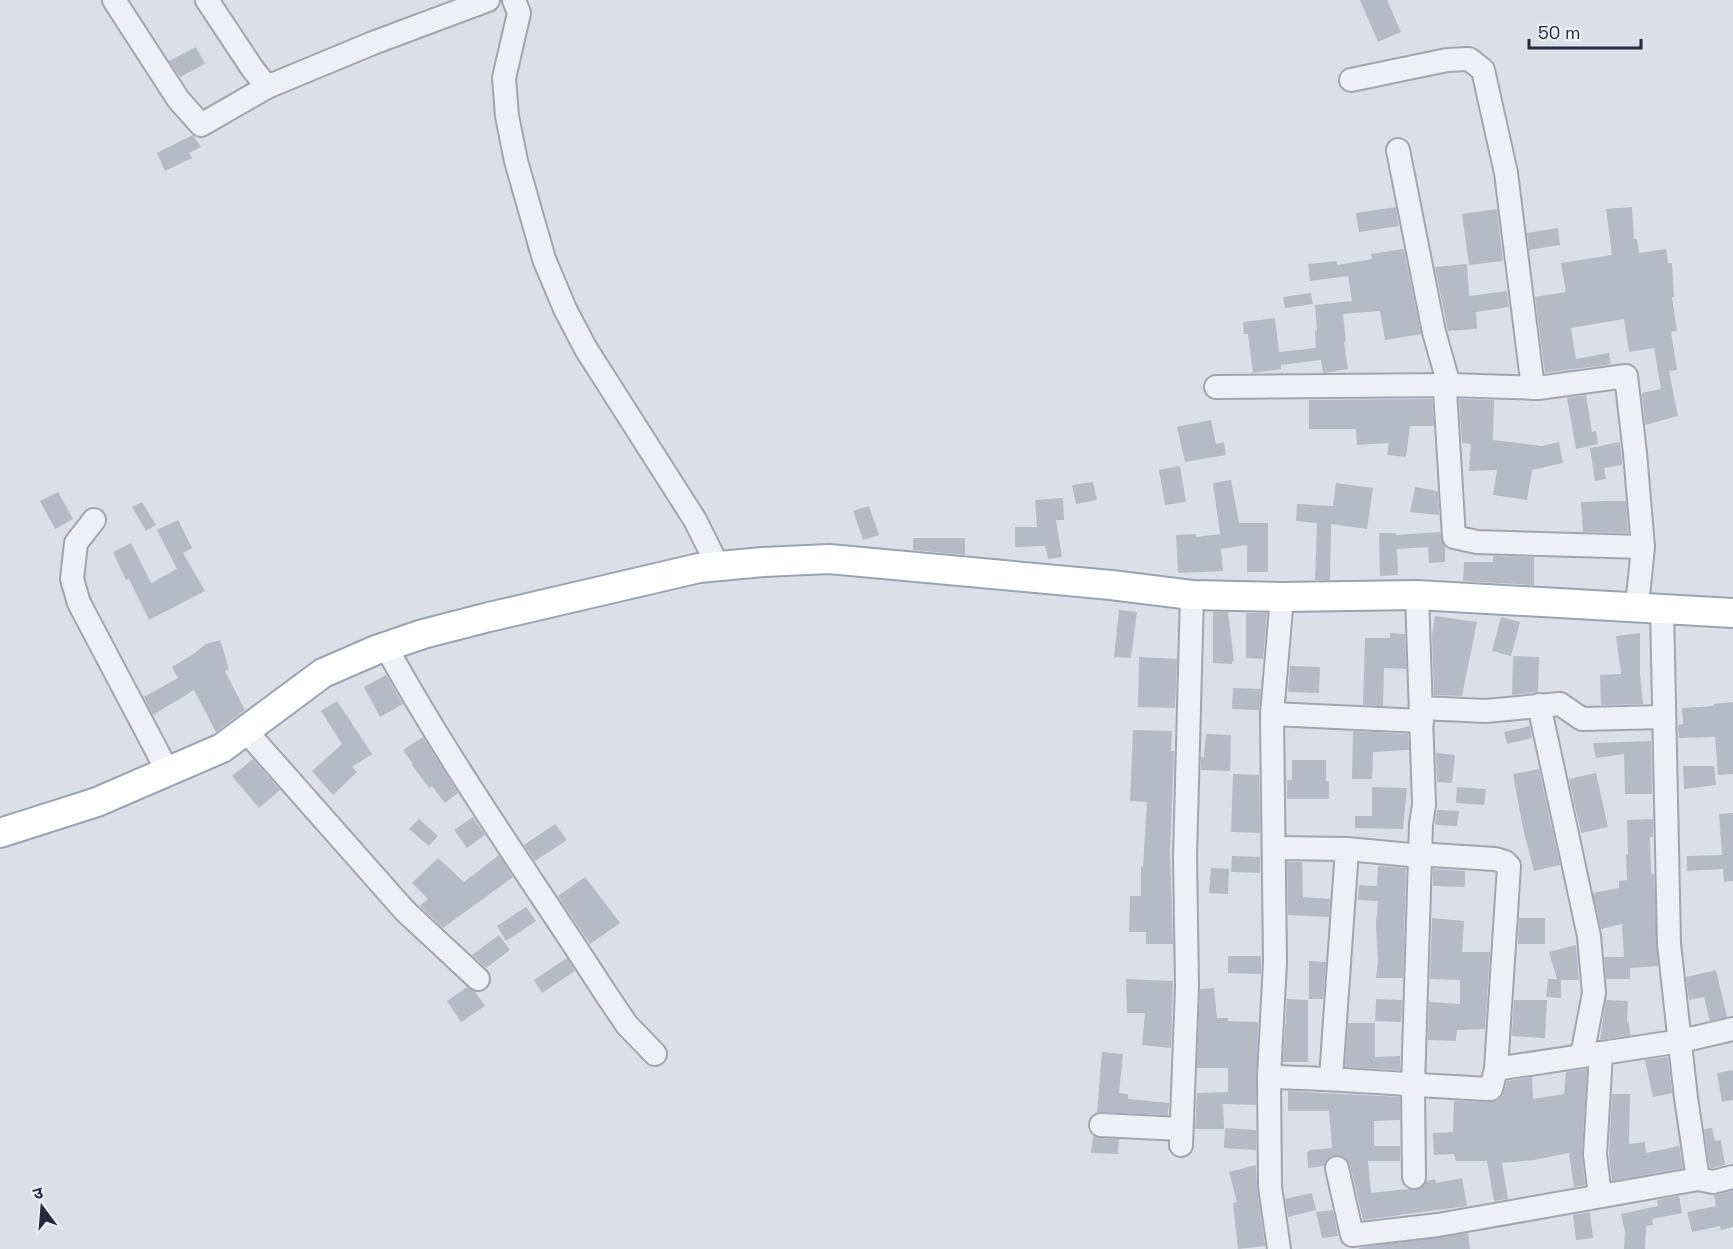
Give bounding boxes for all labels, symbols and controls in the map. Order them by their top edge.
scale bar [1529,12,1642,50]
text: 50 m [1538,21,1580,44]
north arrow [12,1177,72,1237]
text: उ [31,1182,46,1204]

